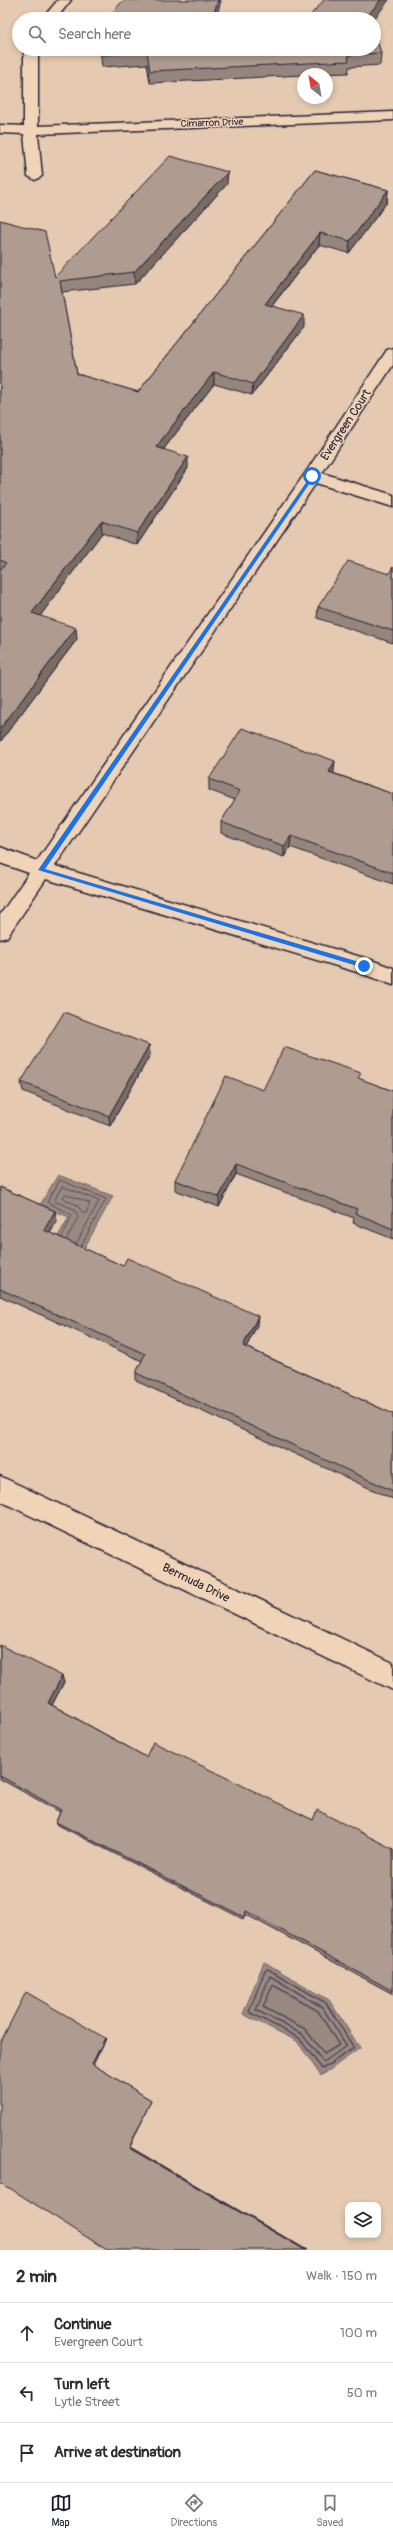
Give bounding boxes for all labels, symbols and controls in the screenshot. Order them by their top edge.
search box [12,12,381,56]
icon: search [26,23,48,45]
text: Search here [58,25,131,44]
north arrow [297,68,333,104]
street label: Cimarron Drive [180,116,244,130]
street label: Evergreen Court [317,386,375,463]
route start [303,467,321,485]
route end [355,957,373,975]
street label: Bermuda Drive [160,1560,232,1606]
map controls [345,2202,381,2238]
button: layers [345,2202,381,2238]
text: 2 min [16,2266,57,2287]
text: Walk · 150 m [306,2268,377,2284]
text: Continue [54,2315,112,2334]
icon: ahead [16,2322,38,2344]
text: 100 m [340,2325,377,2341]
text: Evergreen Court [54,2334,143,2350]
text: Turn left [54,2375,110,2394]
icon: left [16,2382,38,2404]
text: 50 m [347,2385,377,2401]
text: Lytle Street [54,2394,120,2410]
icon: arrive [16,2442,38,2464]
text: Arrive at destination [54,2443,181,2462]
tab: Map [50,2492,72,2529]
tab: Directions [171,2492,217,2529]
tab: Saved [316,2492,343,2529]

